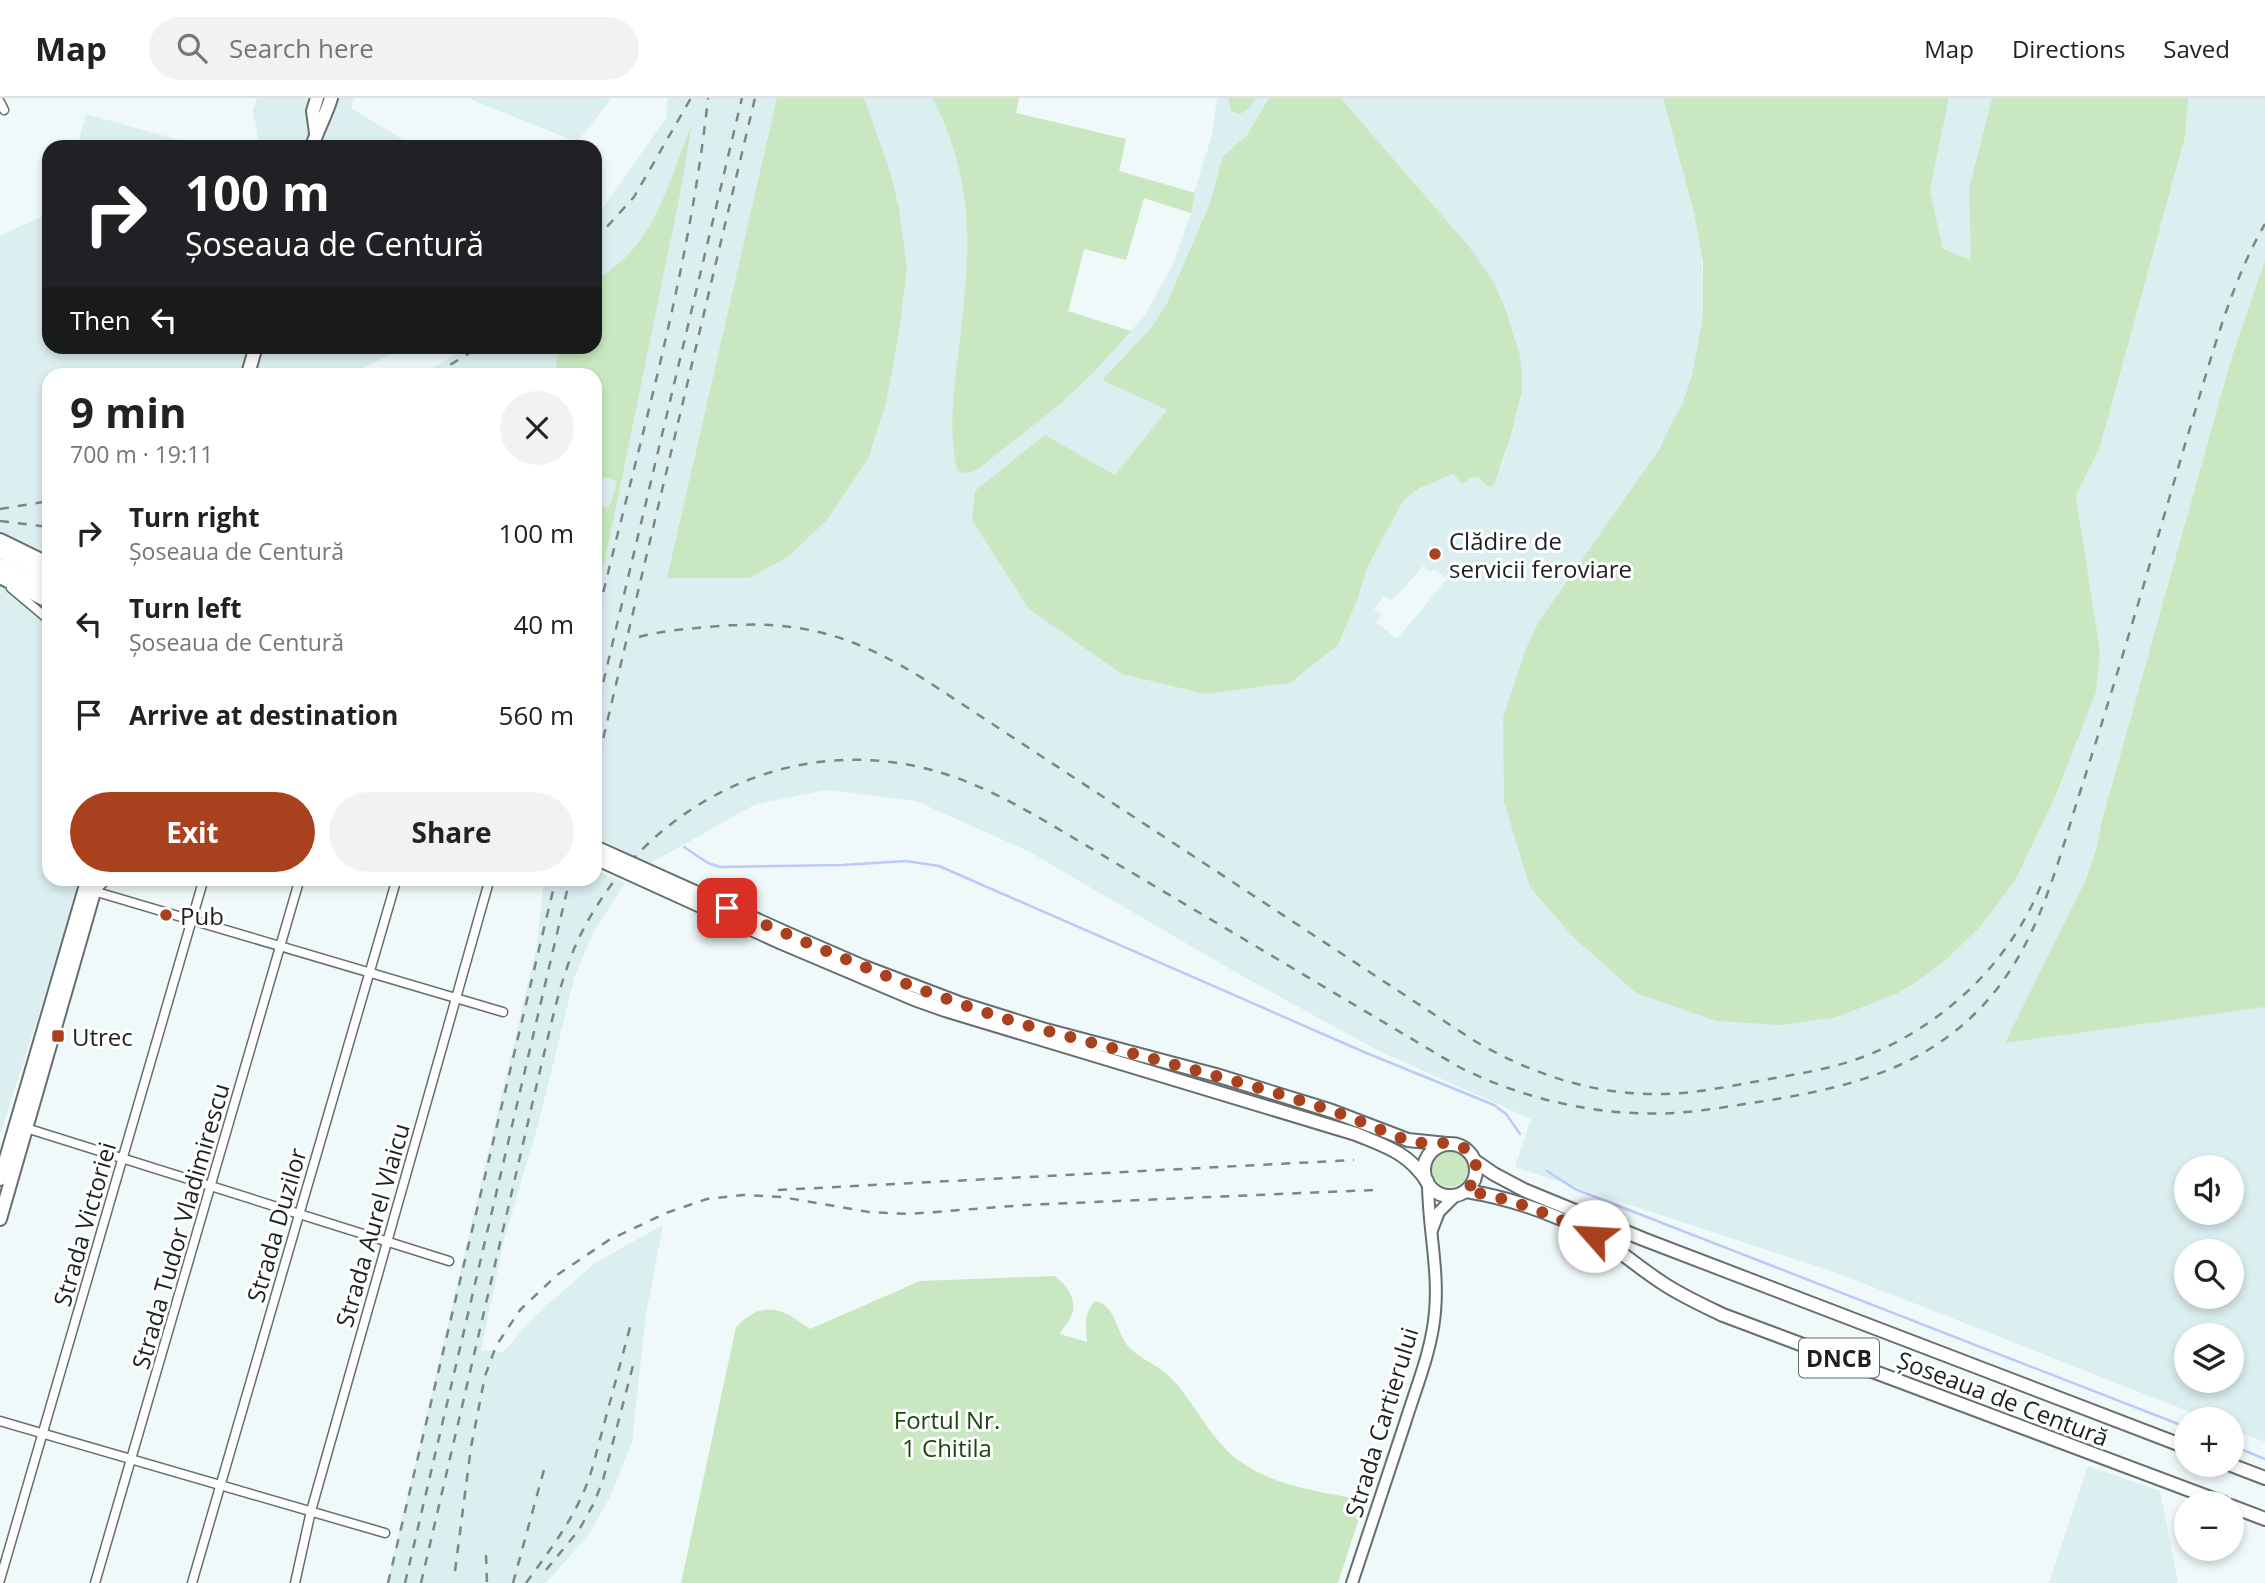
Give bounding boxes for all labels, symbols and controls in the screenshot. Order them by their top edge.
search box [149,17,639,80]
text: Map [35,26,107,71]
icon: search [173,29,211,67]
text: Search here [229,30,374,66]
text: Map [1924,32,1974,65]
text: Directions [2012,32,2125,65]
text: Saved [2163,32,2230,65]
text: 100 m [185,159,330,225]
icon: right [70,168,161,259]
text: Șoseaua de Centură [185,222,484,265]
icon: left [145,301,183,339]
text: Then [70,302,131,338]
text: 9 min [70,383,187,440]
button: close [500,391,574,465]
text: 700 m · 19:11 [70,438,213,470]
text: Turn right [129,499,260,535]
icon: right [70,514,108,552]
text: 100 m [499,515,574,551]
place label: Clădire de servicii feroviare [1449,524,1632,585]
text: Șoseaua de Centură [129,535,344,567]
marker: Clădire de servicii feroviare [1427,546,1443,562]
text: Turn left [129,590,241,626]
icon: left [70,605,108,643]
text: 40 m [513,606,574,642]
text: Șoseaua de Centură [129,626,344,658]
icon: arrive [70,696,108,734]
text: Arrive at destination [129,697,398,733]
text: 560 m [499,697,574,733]
button: Exit [70,792,315,872]
button: Share [329,792,574,872]
pin [697,878,757,938]
icon: arrive [708,889,746,927]
place label: Pub [180,899,224,932]
marker: Pub [158,907,174,923]
place label: Utrec [72,1020,133,1053]
marker: Utrec [50,1028,66,1044]
street label: Strada Tudor Vladimirescu [123,1079,237,1373]
street label: Strada Aurel Vlaicu [327,1119,417,1331]
street label: Strada Victoriei [45,1138,123,1310]
street label: Strada Duzilor [238,1144,314,1306]
map controls [2174,1155,2244,1561]
button: sound [2174,1155,2244,1225]
position arrow [1557,1199,1631,1273]
button: search [2174,1239,2244,1309]
street label: Strada Cartierului [1336,1323,1426,1521]
button: layers [2174,1323,2244,1393]
road number: DNCB [1799,1338,1879,1378]
street label: Șoseaua de Centură [1892,1342,2114,1454]
park label: Fortul Nr. 1 Chitila [894,1403,1000,1464]
button: + [2174,1407,2244,1477]
button: − [2174,1491,2244,1561]

